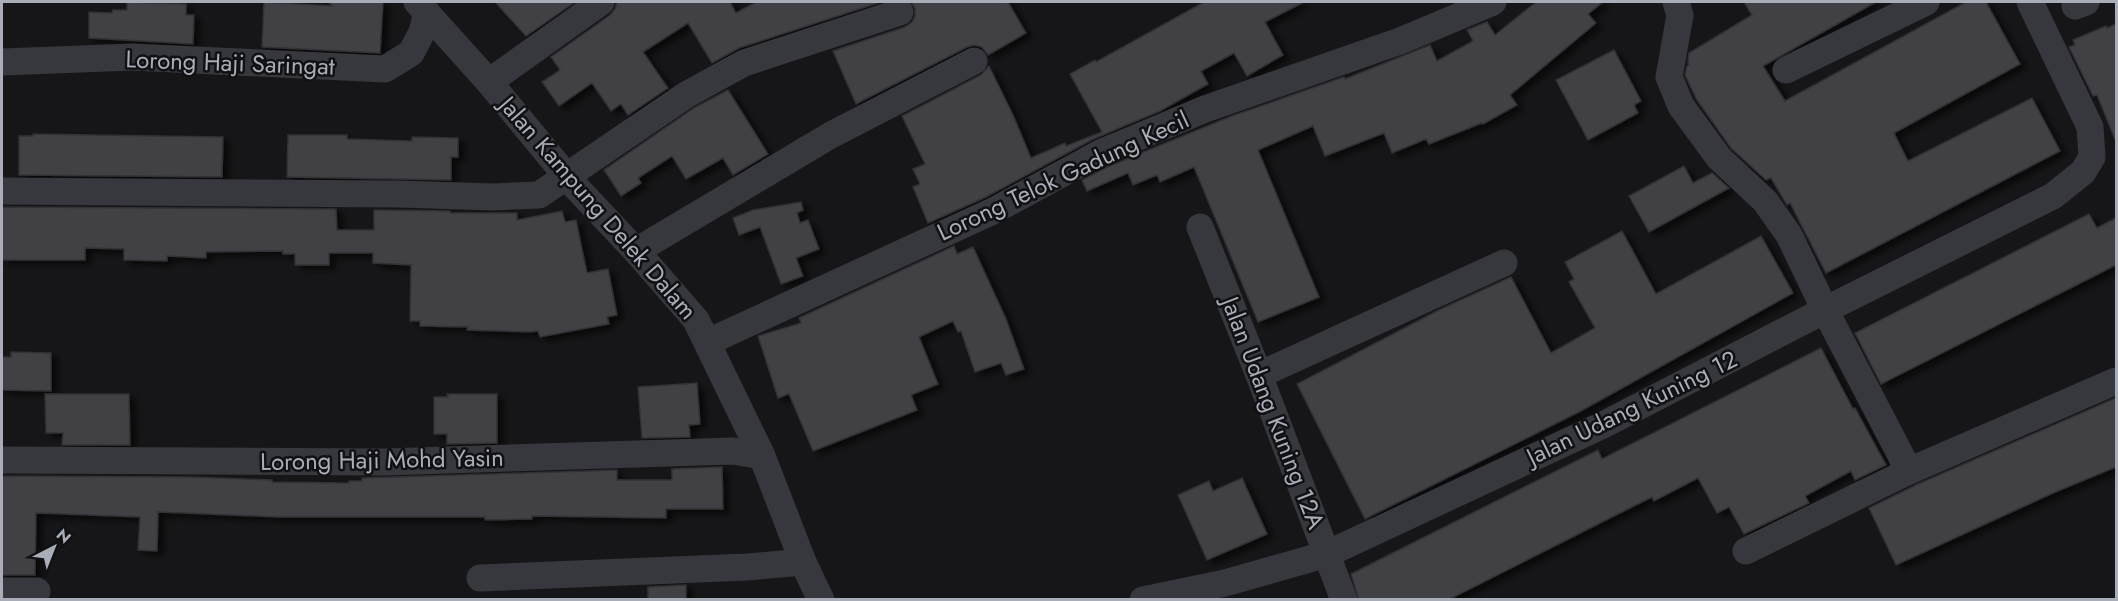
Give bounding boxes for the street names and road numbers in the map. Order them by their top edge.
street label: Lorong Haji Saringat [125,41,335,84]
street label: Jalan Kampung Delek Dalam [489,86,705,327]
street label: Lorong Telok Gadung Kecil [931,102,1194,249]
street label: Jalan Udang Kuning 12A [1212,289,1334,534]
street label: Jalan Udang Kuning 12 [1518,341,1743,475]
street label: Lorong Haji Mohd Yasin [260,440,504,479]

